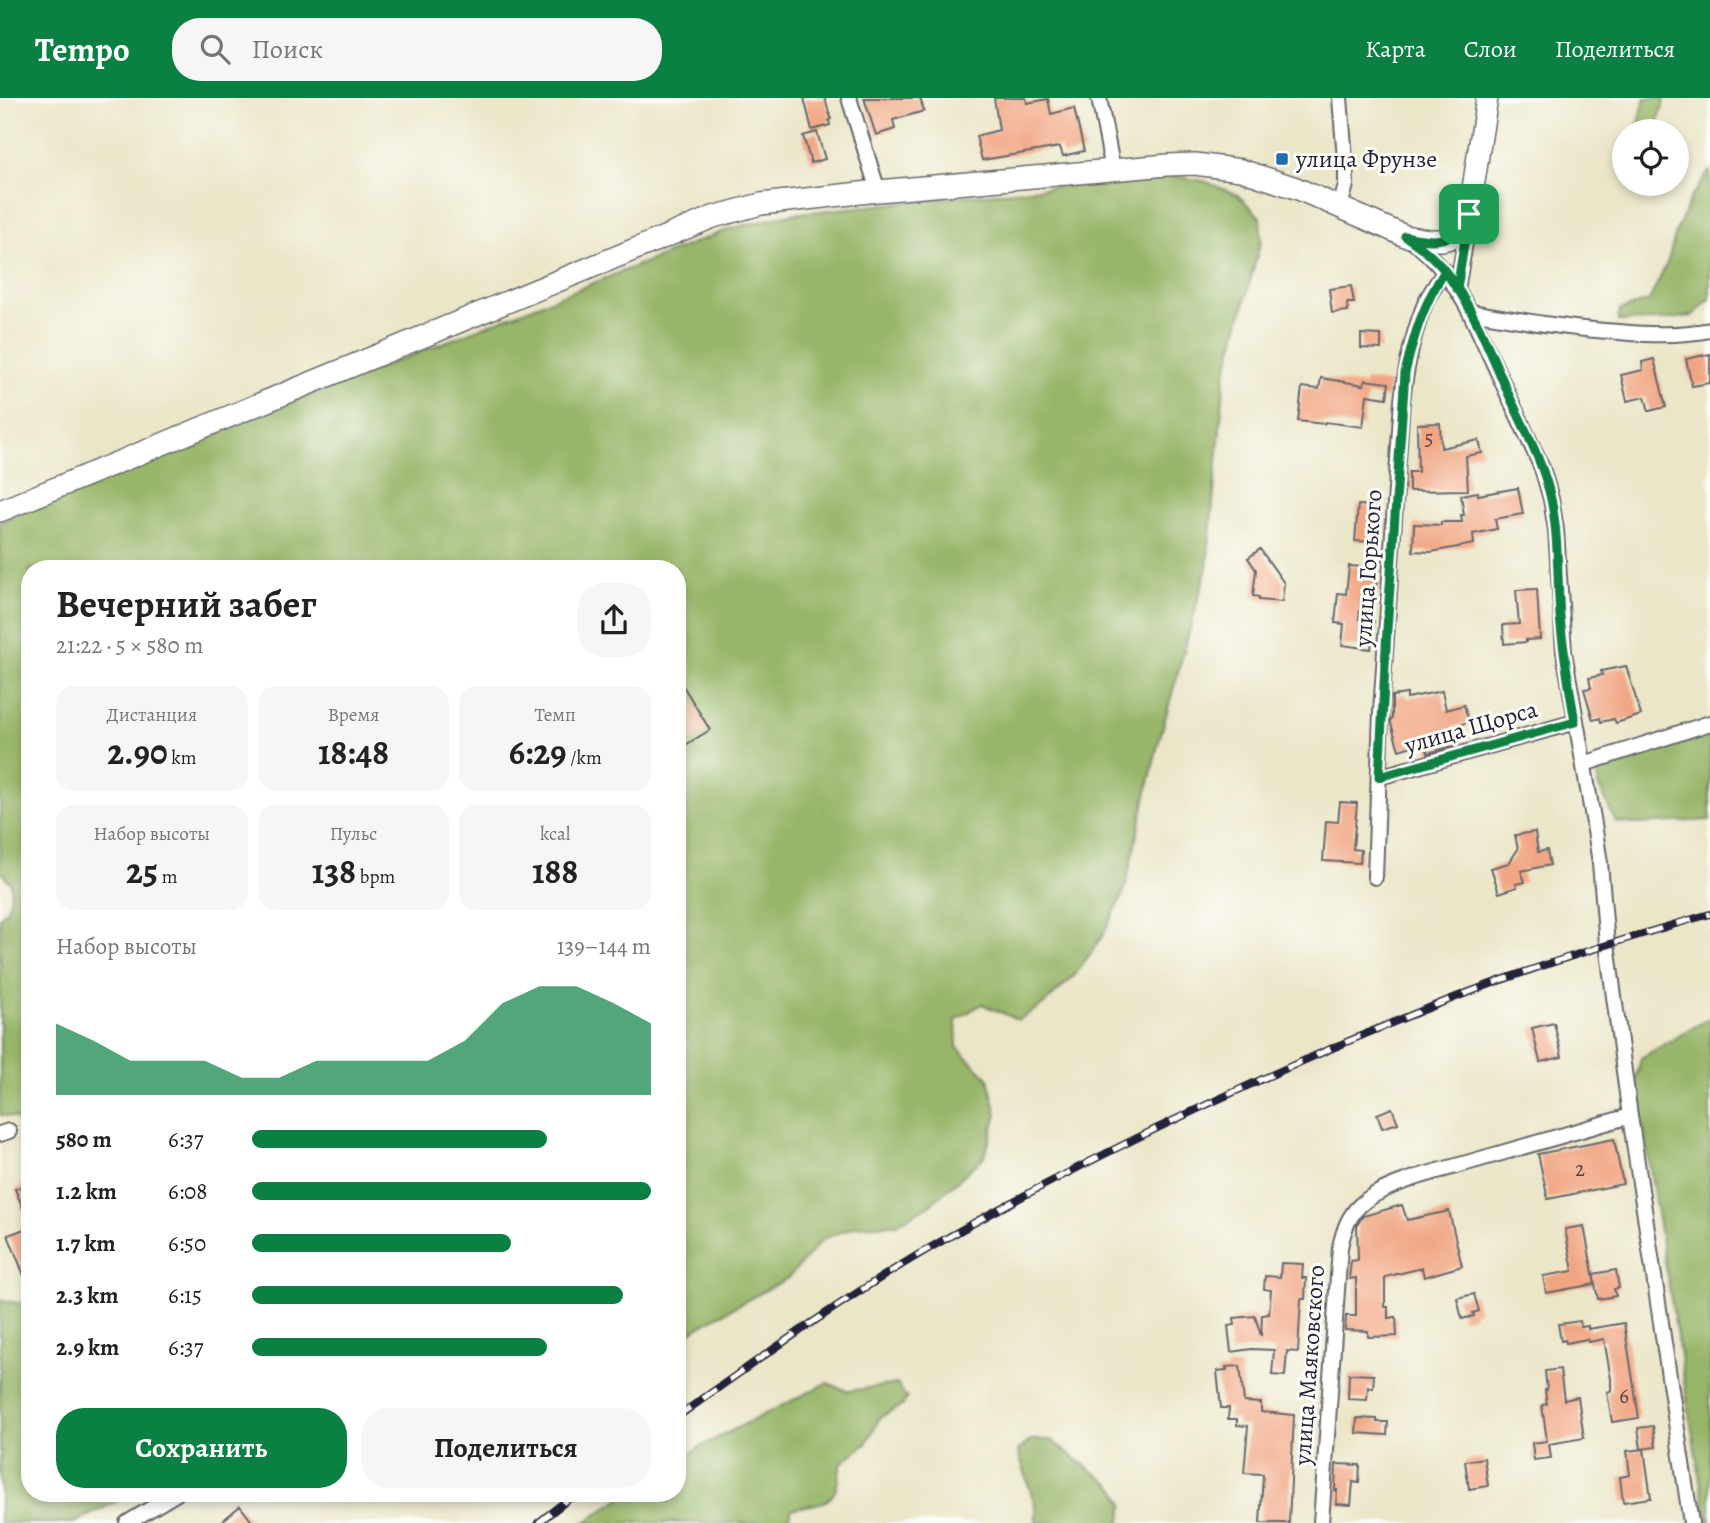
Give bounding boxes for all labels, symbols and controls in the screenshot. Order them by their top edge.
search box [172,18,662,81]
text: Tempo [35,27,130,72]
icon: search [196,30,234,68]
text: Поиск [252,32,323,67]
text: Карта [1365,33,1426,65]
text: Слои [1464,33,1517,65]
text: Поделиться [1555,33,1675,65]
map controls [1612,119,1689,196]
button: locate [1612,119,1689,196]
place label: улица Фрунзе [1295,143,1437,175]
marker: улица Фрунзе [1274,151,1290,167]
pin [1439,184,1499,244]
icon: arrive [1450,195,1488,233]
house number: 5 [1424,424,1434,452]
street label: улица Горького [1346,488,1389,649]
text: Вечерний забег [56,578,317,630]
button: share [577,583,651,657]
text: 21:22 · 5 × 580 m [56,630,203,661]
street label: улица Щорса [1400,693,1541,762]
text: Дистанция [107,702,197,728]
text: Время [328,702,379,728]
text: Темп [534,702,576,728]
text: 2.90 [107,728,167,776]
text: 18:48 [318,728,389,776]
text: 6:29 [509,728,566,776]
text: km [167,745,197,771]
text: /km [566,745,602,771]
text: Набор высоты [94,821,210,847]
text: Пульс [330,821,377,847]
text: kcal [540,821,570,847]
text: 25 [126,847,158,895]
text: 138 [312,847,356,895]
text: 188 [532,847,578,895]
text: m [158,864,178,890]
text: bpm [356,864,395,890]
text: Набор высоты [56,931,197,962]
text: 139–144 m [557,931,651,962]
text: 580 m [56,1124,112,1155]
text: 6:37 [168,1124,203,1155]
house number: 2 [1575,1155,1585,1183]
text: 1.2 km [56,1176,117,1207]
text: 6:08 [168,1176,208,1207]
text: 1.7 km [56,1228,116,1259]
text: 6:50 [168,1228,206,1259]
street label: улица Маяковского [1286,1264,1332,1467]
text: 2.3 km [56,1280,119,1311]
text: 6:15 [168,1280,202,1311]
text: 2.9 km [56,1332,119,1363]
text: 6:37 [168,1332,203,1363]
house number: 6 [1619,1382,1629,1410]
button: Сохранить [56,1408,347,1488]
button: Поделиться [361,1408,651,1488]

